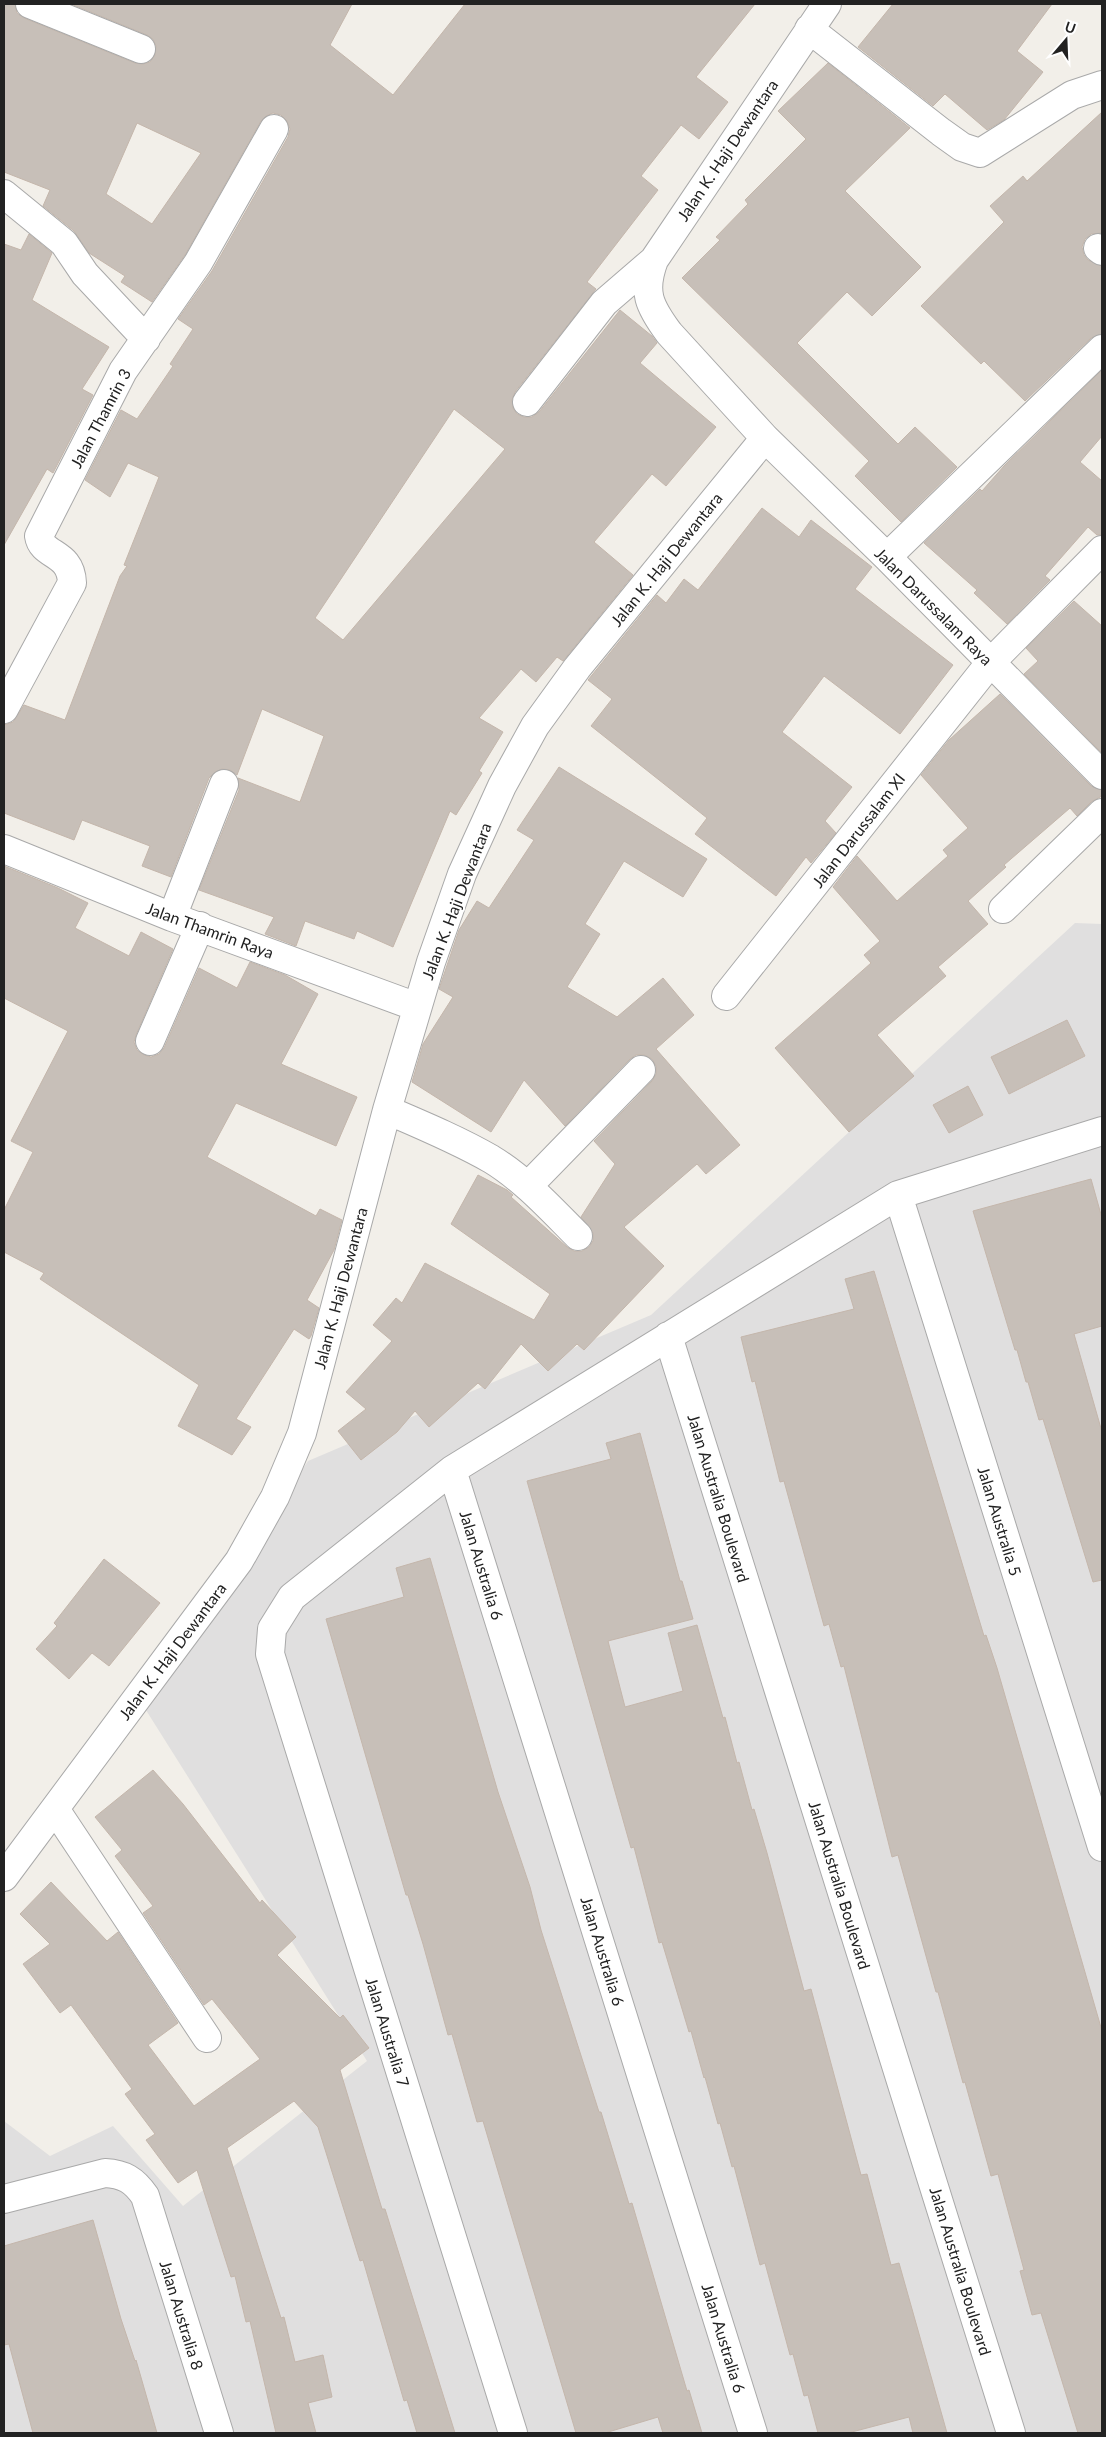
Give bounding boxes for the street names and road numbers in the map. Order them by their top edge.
street label: Jalan K. Haji Dewantara [673,76,781,224]
street label: Jalan Thamrin 3 [66,365,134,471]
street label: Jalan K. Haji Dewantara [606,488,726,630]
street label: Jalan Darussalam Raya [871,543,997,669]
street label: Jalan Darussalam XI [808,769,908,891]
street label: Jalan K. Haji Dewantara [417,820,495,982]
street label: Jalan Thamrin Raya [144,898,276,962]
street label: Jalan K. Haji Dewantara [309,1205,371,1371]
street label: Jalan Australia Boulevard [684,1412,754,1584]
street label: Jalan Australia 5 [974,1464,1026,1578]
street label: Jalan Australia 6 [456,1508,508,1622]
street label: Jalan K. Haji Dewantara [114,1579,230,1723]
street label: Jalan Australia Boulevard [805,1799,875,1971]
street label: Jalan Australia 6 [577,1894,629,2008]
street label: Jalan Australia 7 [362,1975,414,2089]
street label: Jalan Australia Boulevard [926,2185,996,2357]
street label: Jalan Australia 8 [156,2258,208,2372]
street label: Jalan Australia 6 [698,2281,750,2395]

